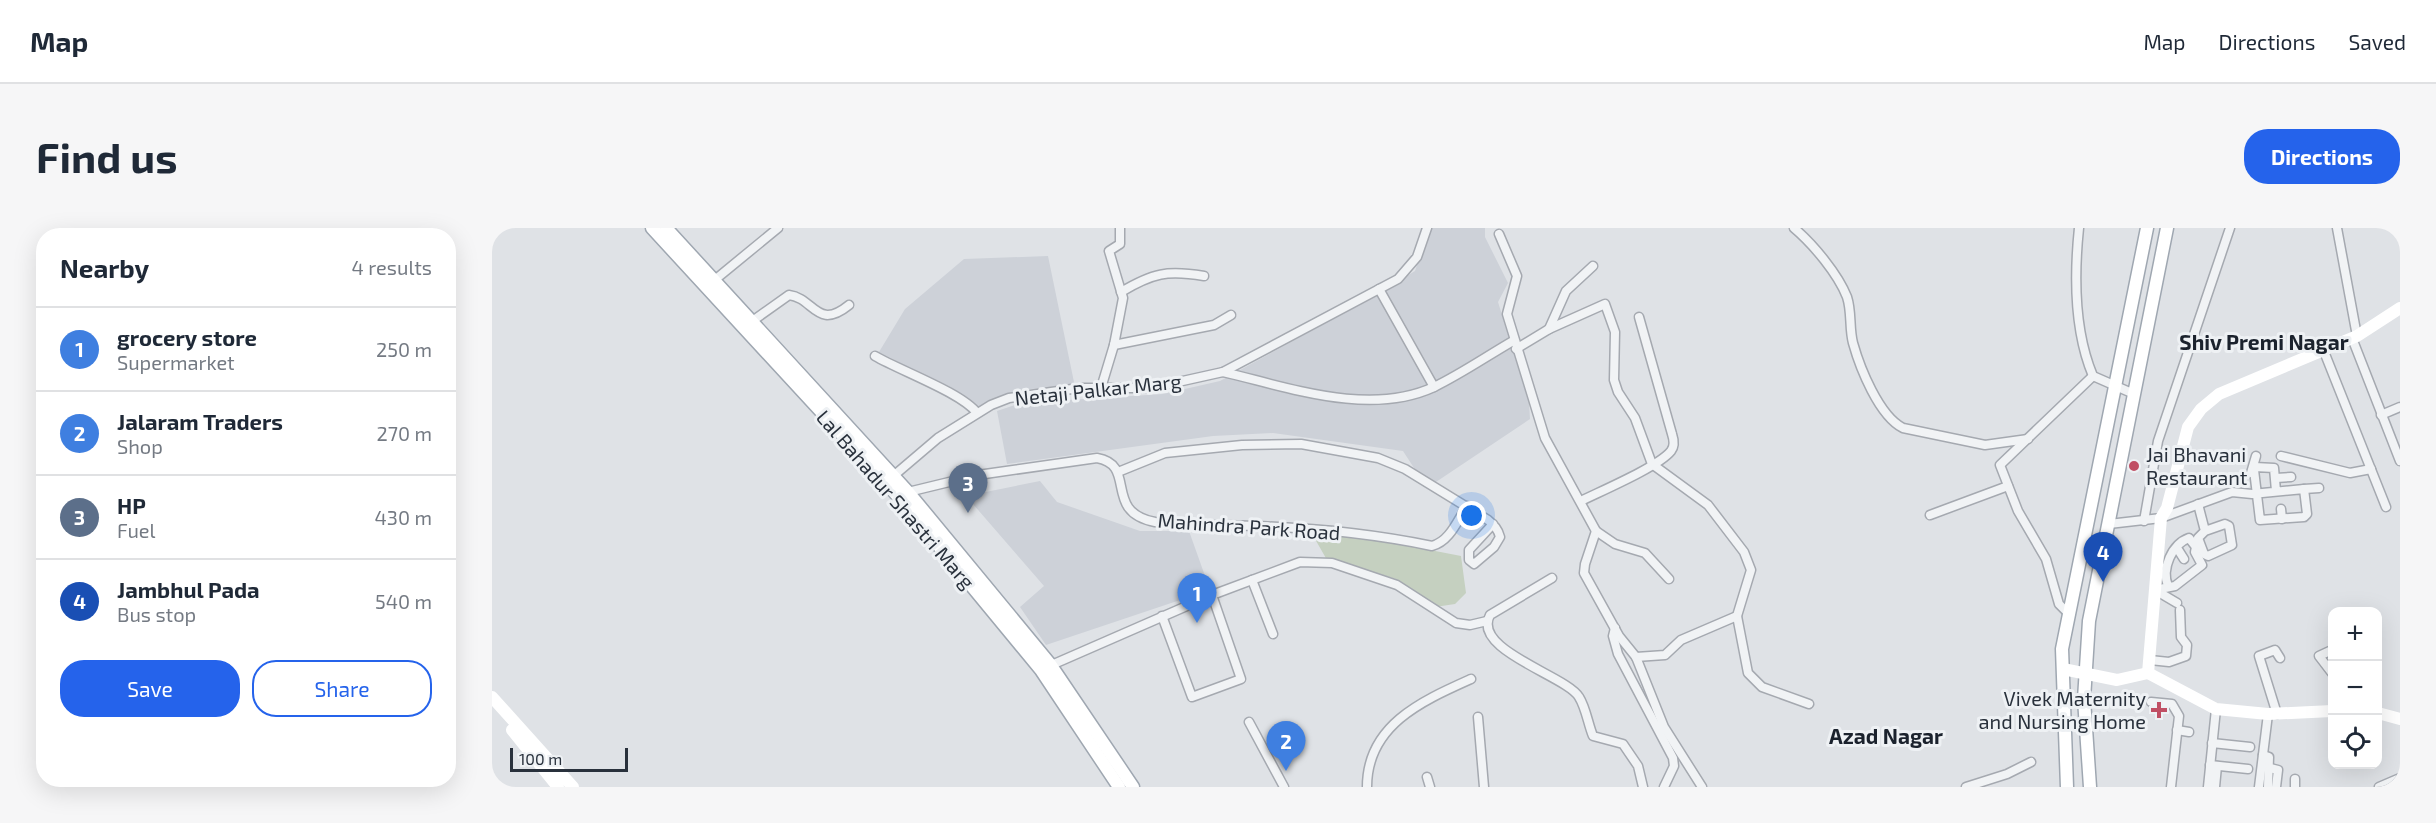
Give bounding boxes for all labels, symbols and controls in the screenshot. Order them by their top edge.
text: Map [30,24,88,58]
text: Map [2143,29,2186,54]
text: Directions [2219,29,2315,54]
text: Saved [2348,29,2406,54]
button: Directions [2244,129,2400,184]
text: Find us [36,131,178,181]
text: Nearby [60,252,149,283]
text: 4 results [352,255,432,279]
text: grocery store [117,324,257,350]
district label: Shiv Premi Nagar [2179,329,2349,354]
text: 1 [75,337,84,361]
text: 250 m [376,337,432,361]
text: Supermarket [117,350,235,374]
street label: Netaji Palkar Marg [1014,368,1182,410]
street label: Lal Bahadur Shastri Marg [812,405,980,593]
text: Jalaram Traders [117,408,283,434]
text: 2 [74,421,85,445]
text: 270 m [376,421,432,445]
text: Shop [117,434,163,458]
place label: Jai Bhavani Restaurant [2146,442,2248,489]
marker: Jai Bhavani Restaurant [2127,459,2141,473]
pin: 3 [948,464,988,513]
text: HP [117,492,146,518]
your location [1457,501,1486,530]
text: 3 [74,505,85,529]
text: 430 m [375,505,432,529]
street label: Mahindra Park Road [1157,508,1341,544]
text: Fuel [117,518,156,542]
pin: 4 [2084,532,2122,582]
pin: 1 [1178,574,1216,623]
text: Jambhul Pada [117,576,260,602]
text: 4 [73,589,86,613]
text: 540 m [375,589,432,613]
text: Bus stop [117,602,196,626]
map controls [2328,607,2382,769]
button: + [2328,607,2382,661]
button: Save [60,660,240,717]
button: Share [252,660,432,717]
button: − [2328,661,2382,715]
place label: Vivek Maternity and Nursing Home [1979,686,2146,733]
marker: Vivek Maternity and Nursing Home [2150,701,2168,719]
button: locate [2328,715,2382,769]
pin: 2 [1266,722,1306,771]
district label: Azad Nagar [1829,723,1943,748]
scale bar [510,745,628,772]
text: 100 m [519,749,562,768]

